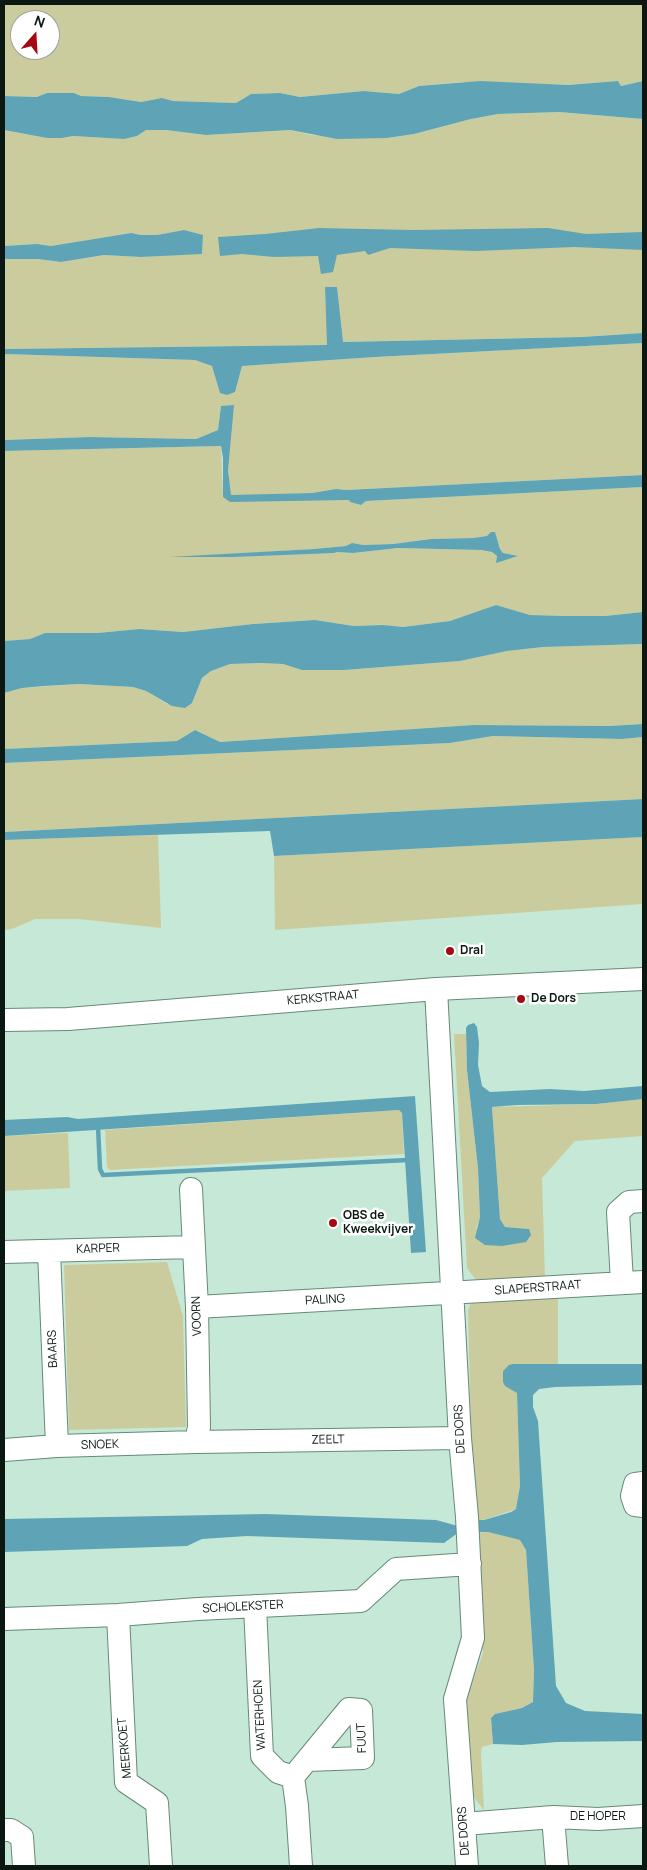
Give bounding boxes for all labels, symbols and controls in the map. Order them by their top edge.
north arrow [10,10,60,60]
text: N [32,11,48,32]
place label: Dral [460,944,483,958]
marker: Dral [444,945,456,957]
street label: KERKSTRAAT [286,988,360,1008]
place label: De Dors [531,992,576,1006]
marker: De Dors [515,993,527,1005]
place label: OBS de Kweekvijver [343,1209,413,1237]
marker: OBS de Kweekvijver [327,1217,339,1229]
street label: KARPER [76,1241,120,1257]
street label: SLAPERSTRAAT [494,1278,582,1298]
street label: PALING [305,1292,345,1308]
street label: VOORN [189,1296,205,1336]
street label: BAARS [45,1330,61,1368]
street label: DE DORS [452,1404,468,1454]
street label: ZEELT [311,1433,345,1447]
street label: SNOEK [81,1437,119,1453]
street label: SCHOLEKSTER [202,1598,284,1616]
street label: WATERHOEN [251,1679,269,1751]
street label: MEERKOET [115,1717,135,1779]
street label: FUUT [354,1723,370,1753]
street label: DE DORS [455,1806,473,1856]
street label: DE HOPER [570,1810,626,1824]

